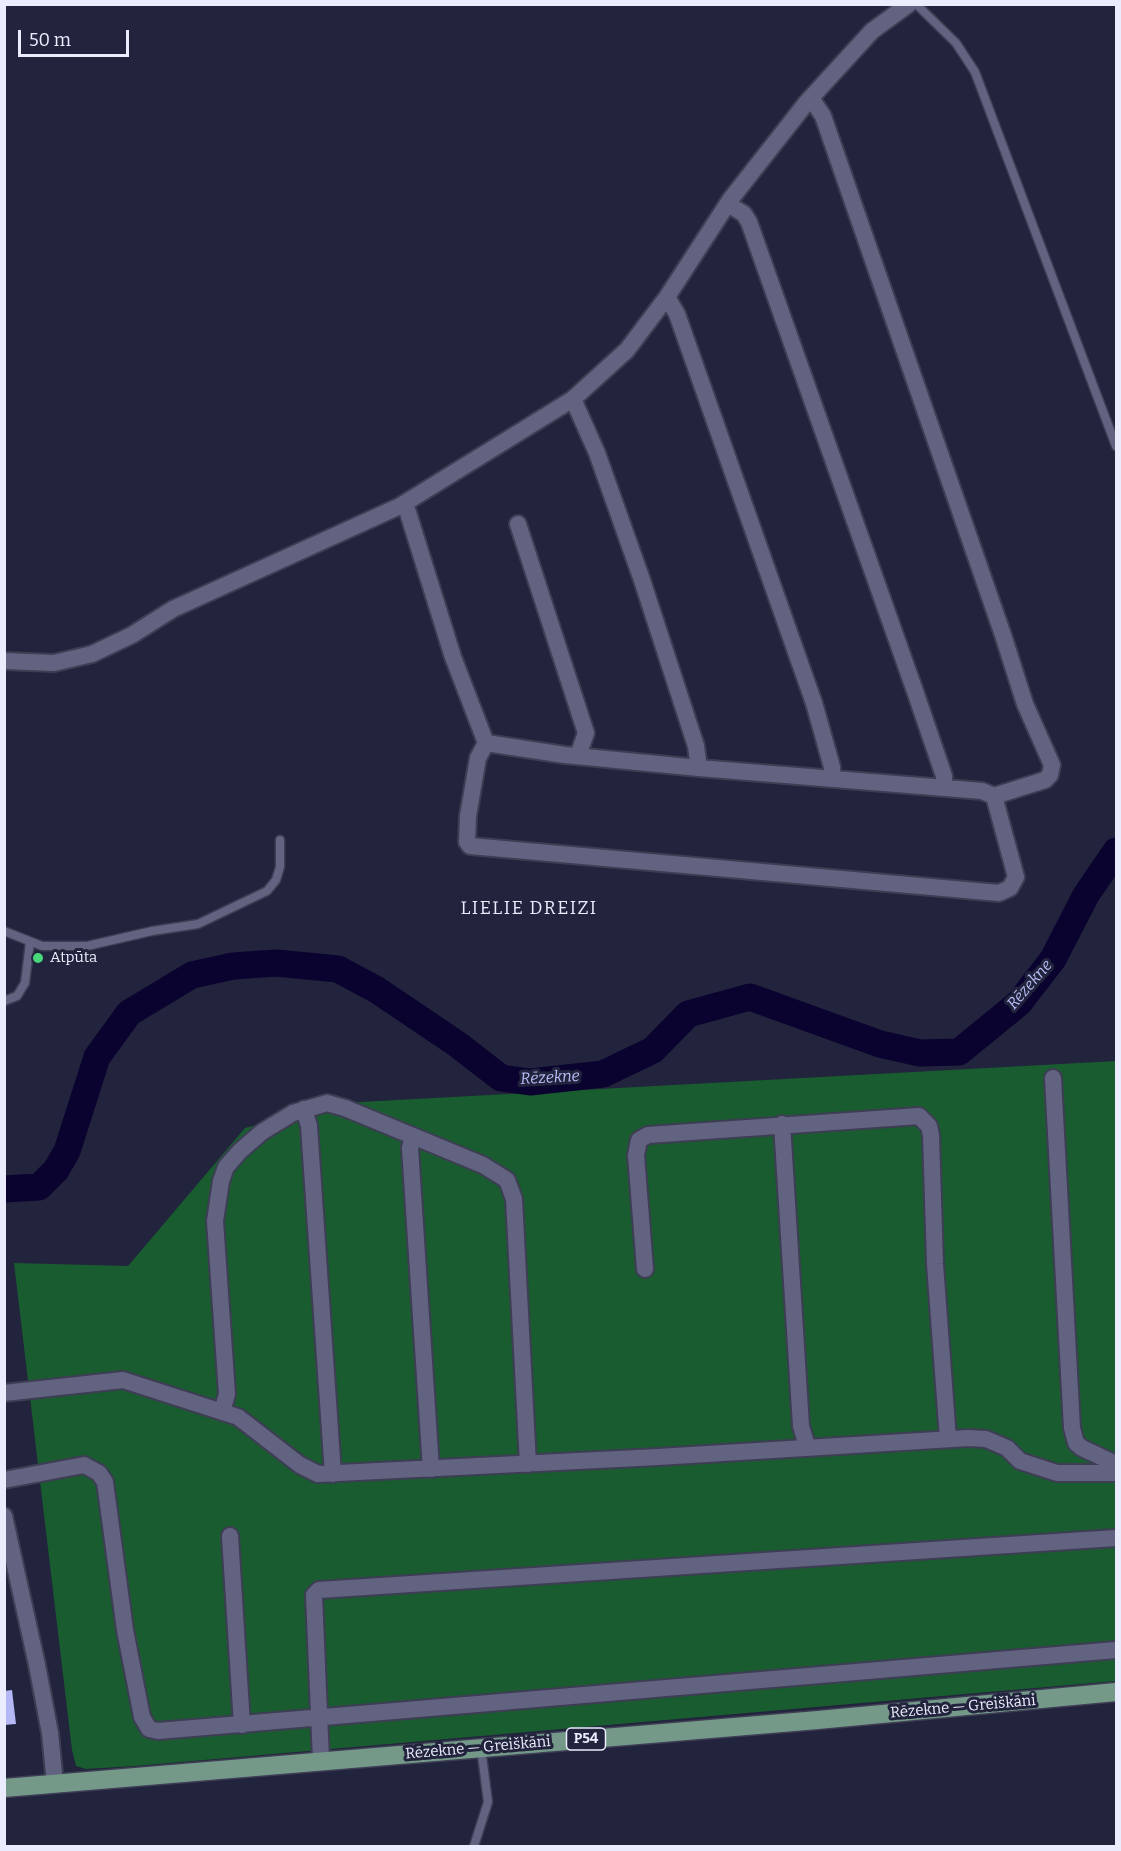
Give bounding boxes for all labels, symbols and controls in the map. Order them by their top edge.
scale bar [21,18,132,56]
text: 50 m [29,29,71,51]
district label: LIELIE DREIZI [460,898,598,920]
place label: Atpūta [50,949,97,967]
marker: Atpūta [31,951,45,965]
water label: Rēzekne [1003,956,1057,1014]
water label: Rēzekne [520,1067,580,1089]
street label: Rēzekne — Greiškāni [890,1692,1036,1722]
road number: P54 [566,1728,606,1750]
street label: Rēzekne — Greiškāni [405,1733,551,1763]

